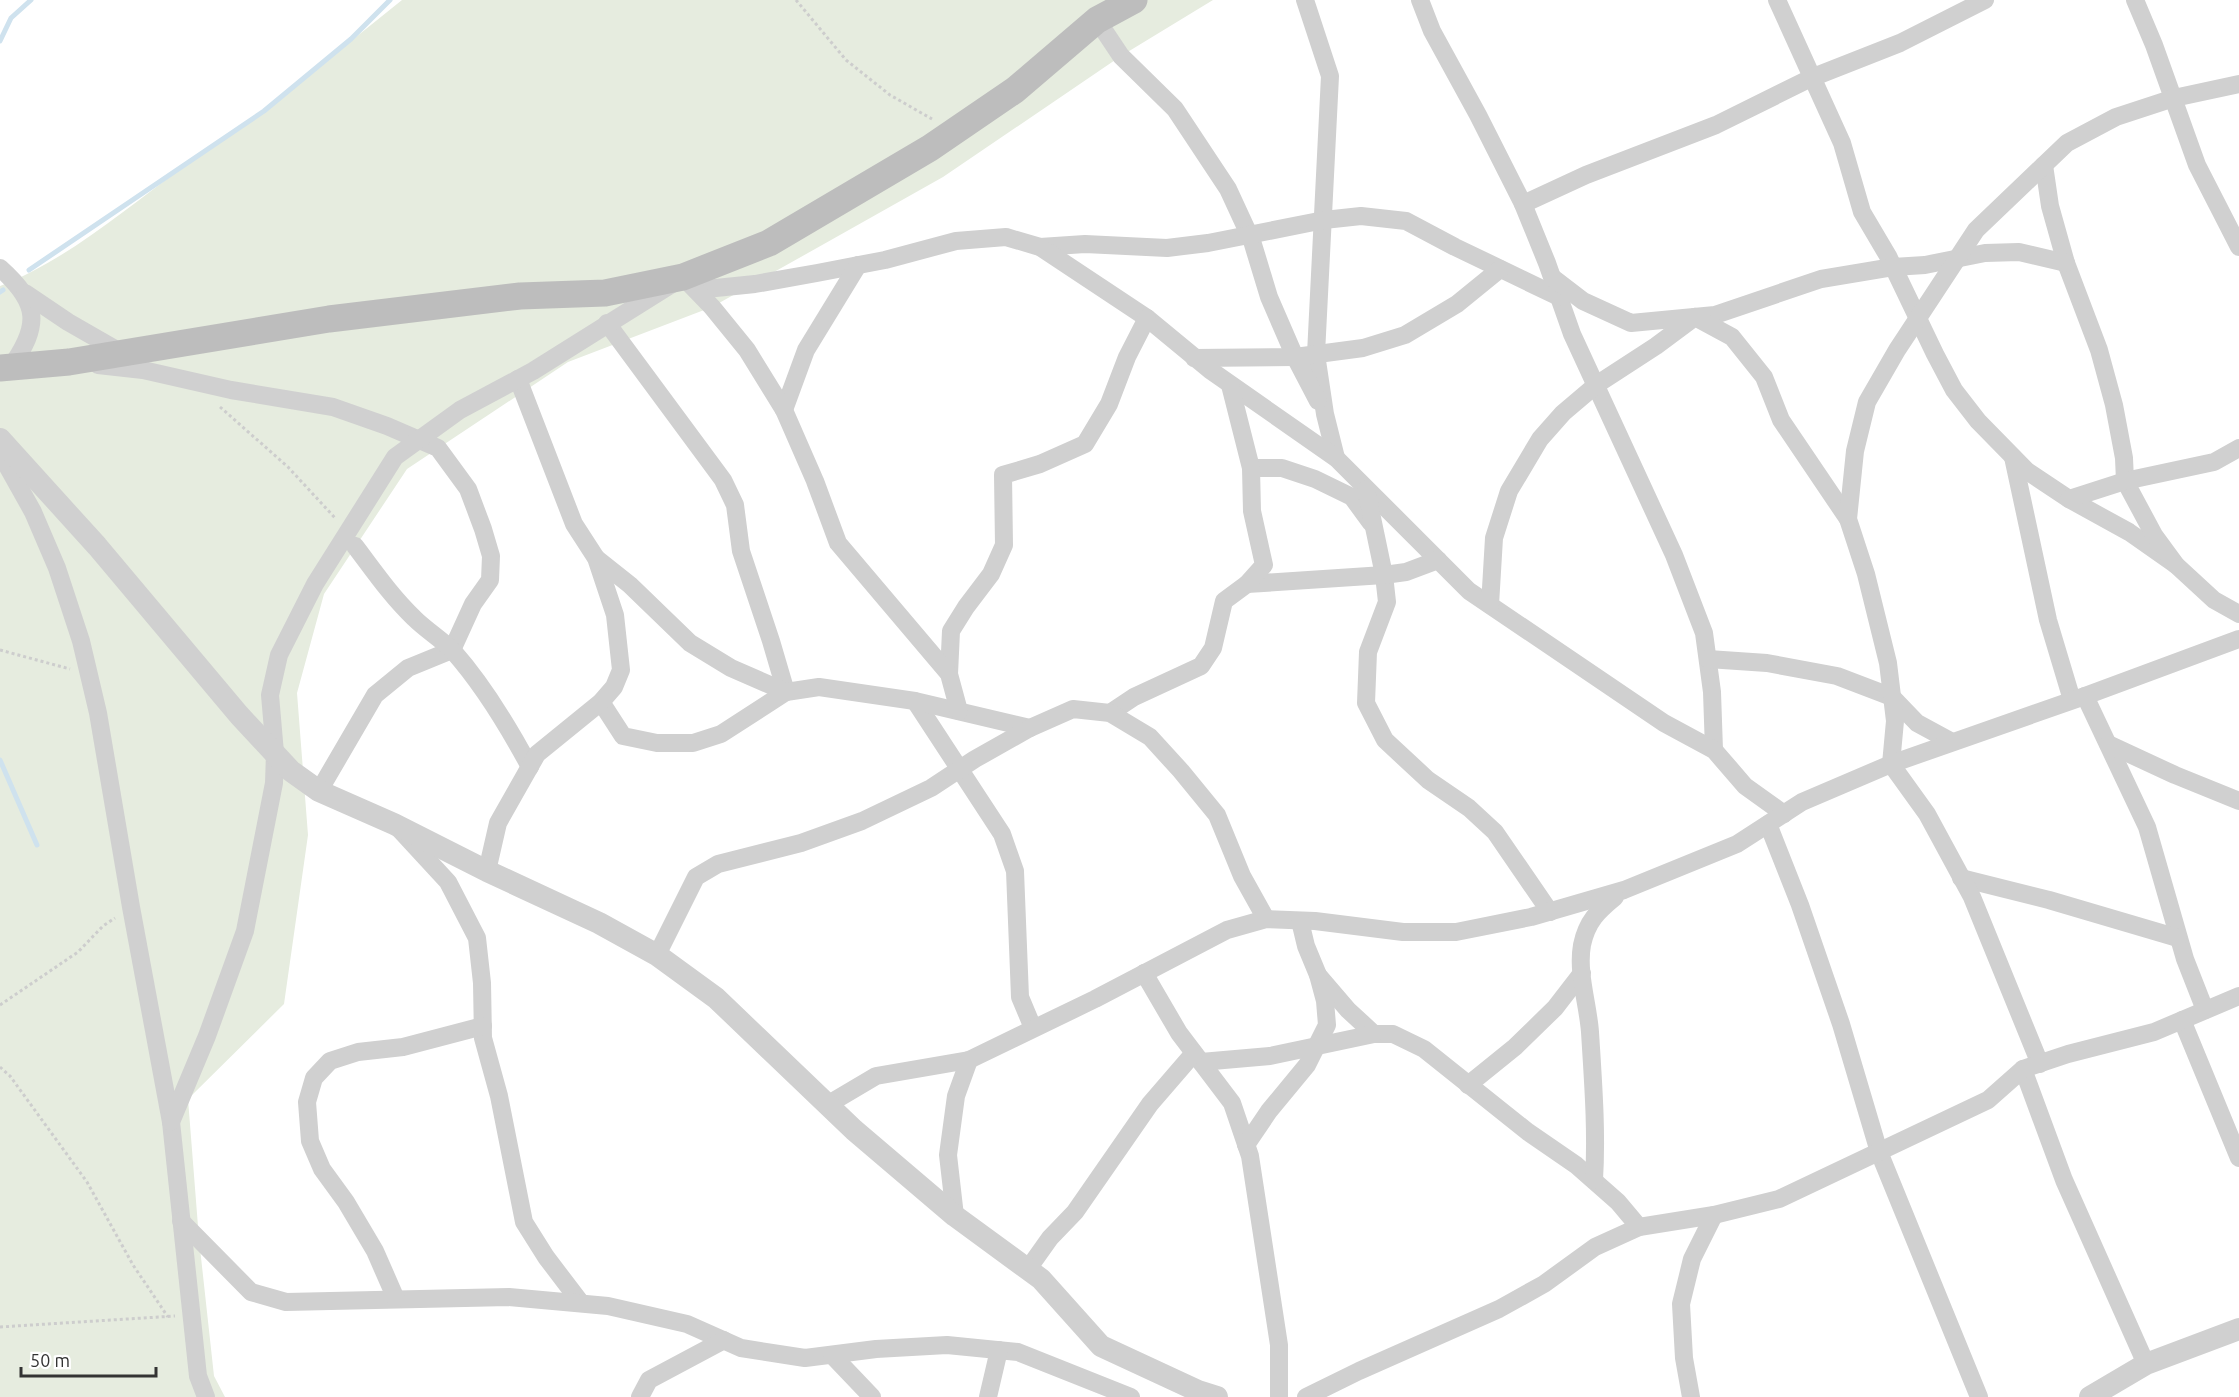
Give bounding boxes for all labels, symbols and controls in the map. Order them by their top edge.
scale bar [21,1340,156,1378]
text: 50 m [30,1350,70,1370]

